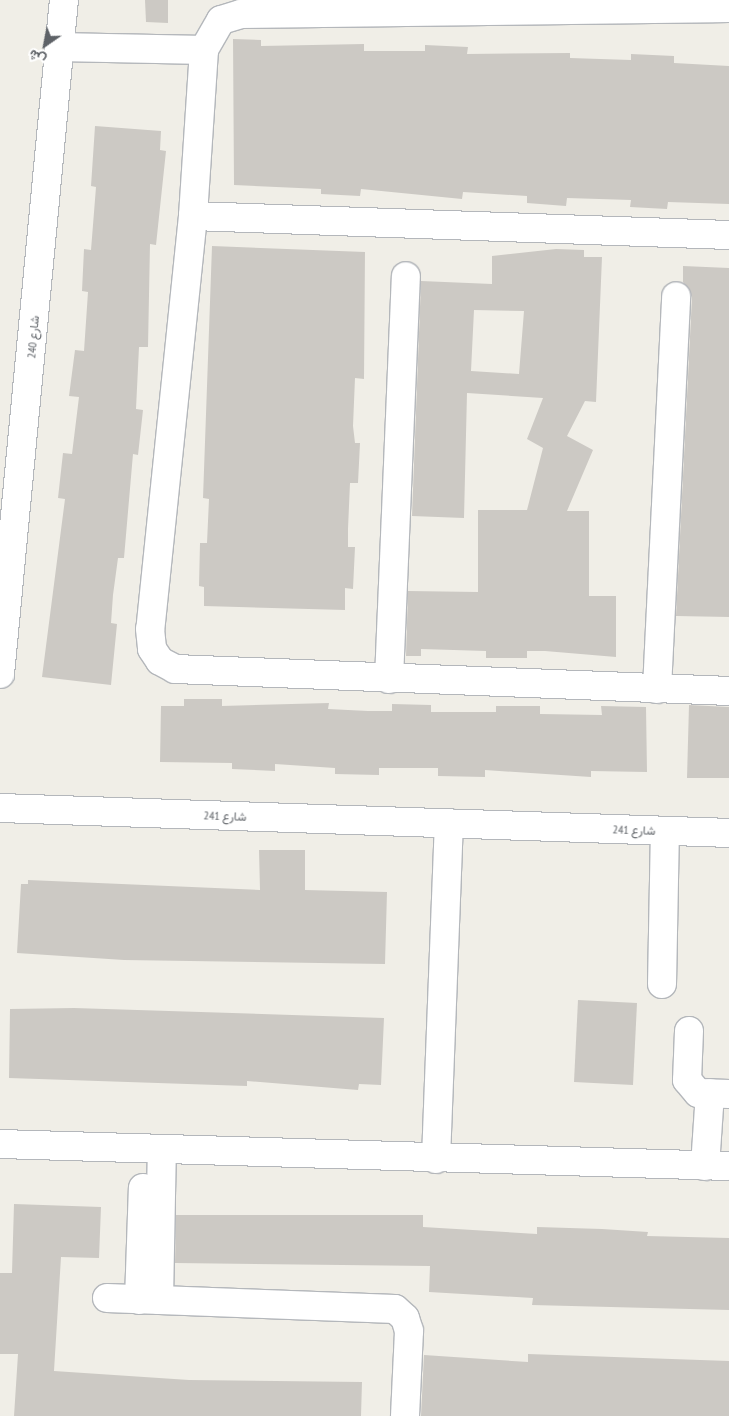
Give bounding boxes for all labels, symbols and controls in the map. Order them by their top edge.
north arrow [20,20,70,70]
text: ش [25,45,49,70]
street label: شارع 240 [24,315,42,359]
street label: شارع 241 [203,808,247,824]
street label: شارع 241 [612,822,656,838]

